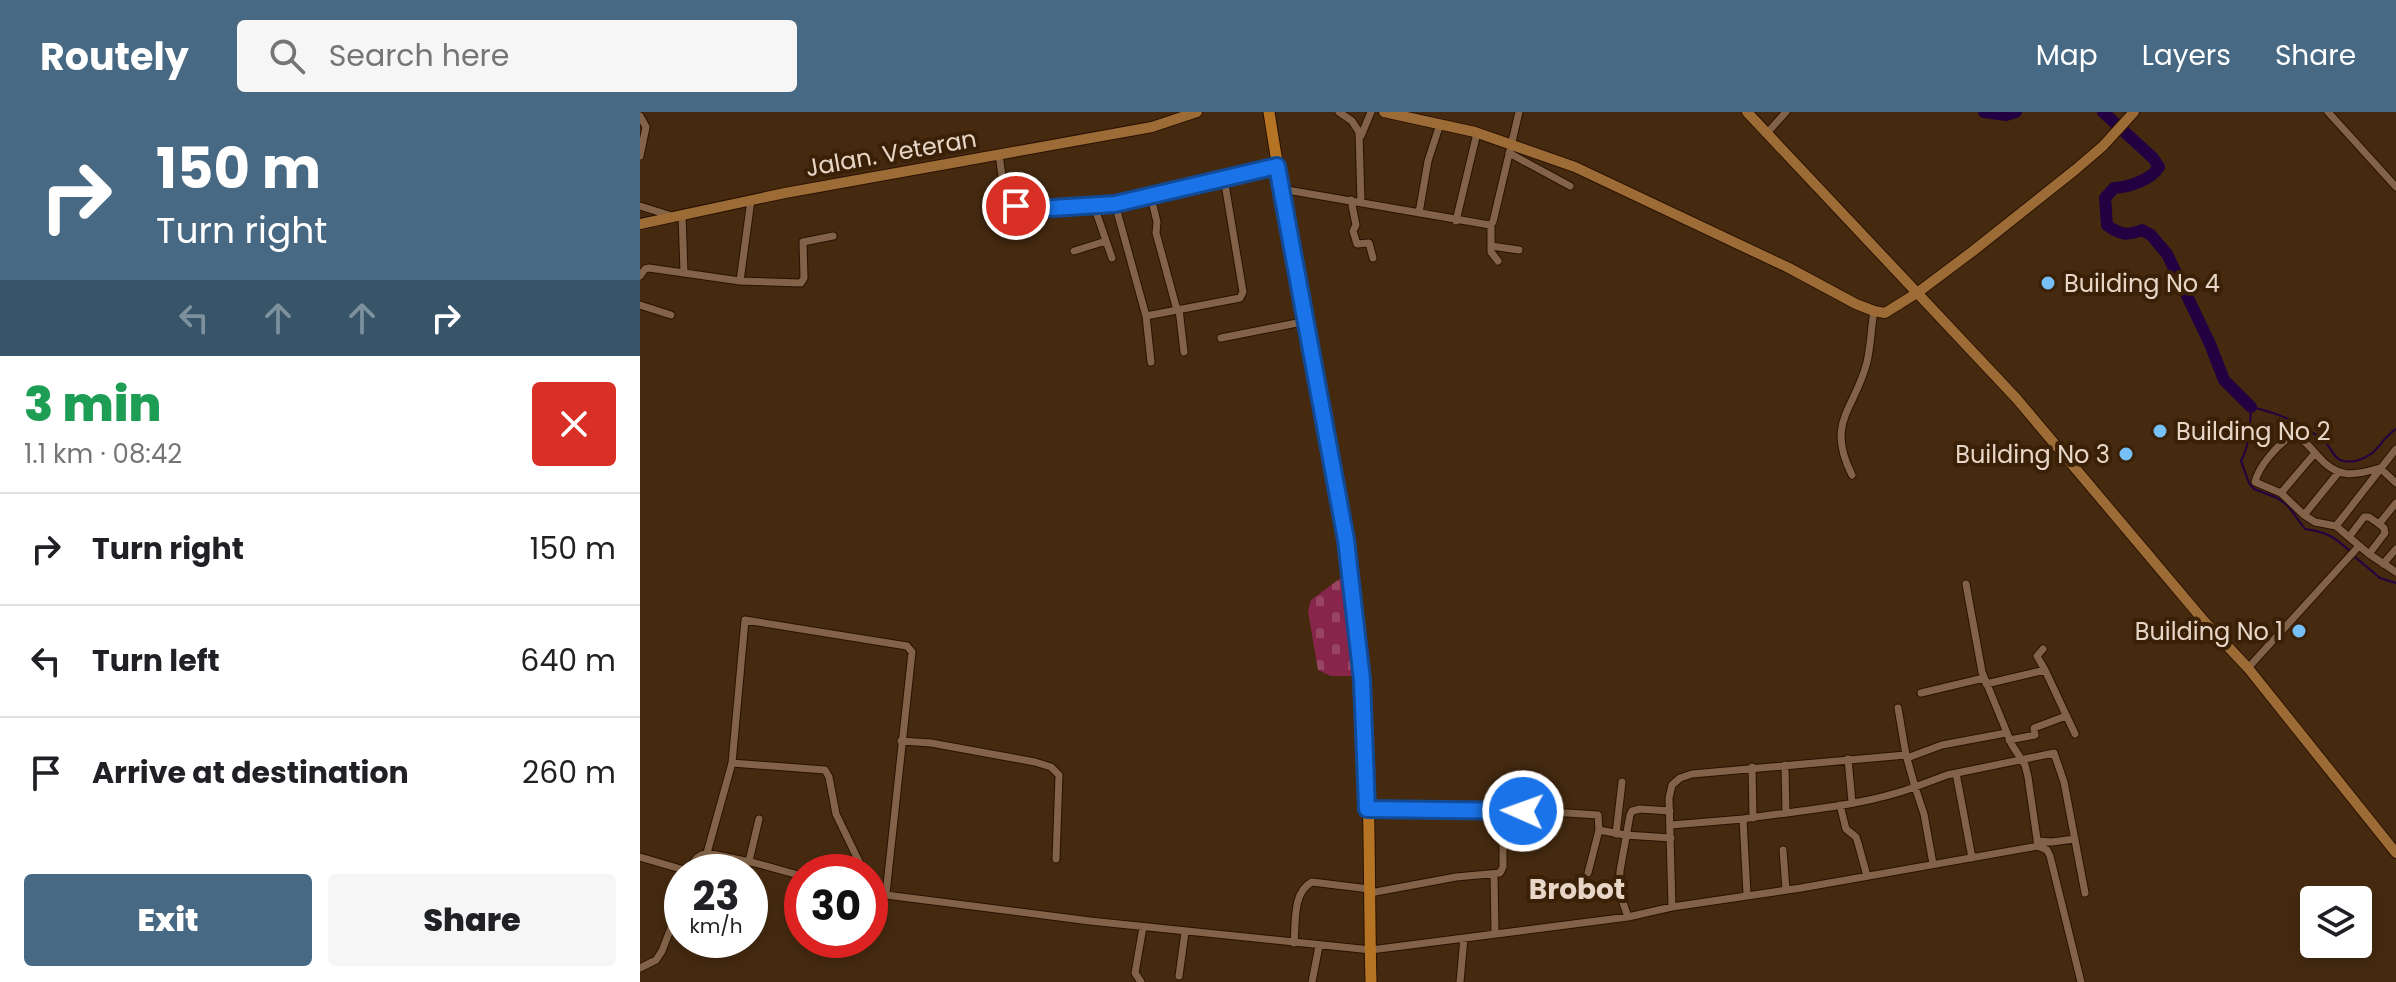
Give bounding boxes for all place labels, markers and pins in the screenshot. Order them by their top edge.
pin [982,172,1050,240]
place label: Building No 4 [2064,267,2220,300]
marker: Building No 4 [2039,274,2057,292]
place label: Building No 2 [2176,415,2330,448]
marker: Building No 2 [2151,422,2169,440]
place label: Building No 3 [1955,438,2110,471]
marker: Building No 3 [2117,445,2135,463]
place label: Building No 1 [2135,615,2283,648]
marker: Building No 1 [2290,622,2308,640]

